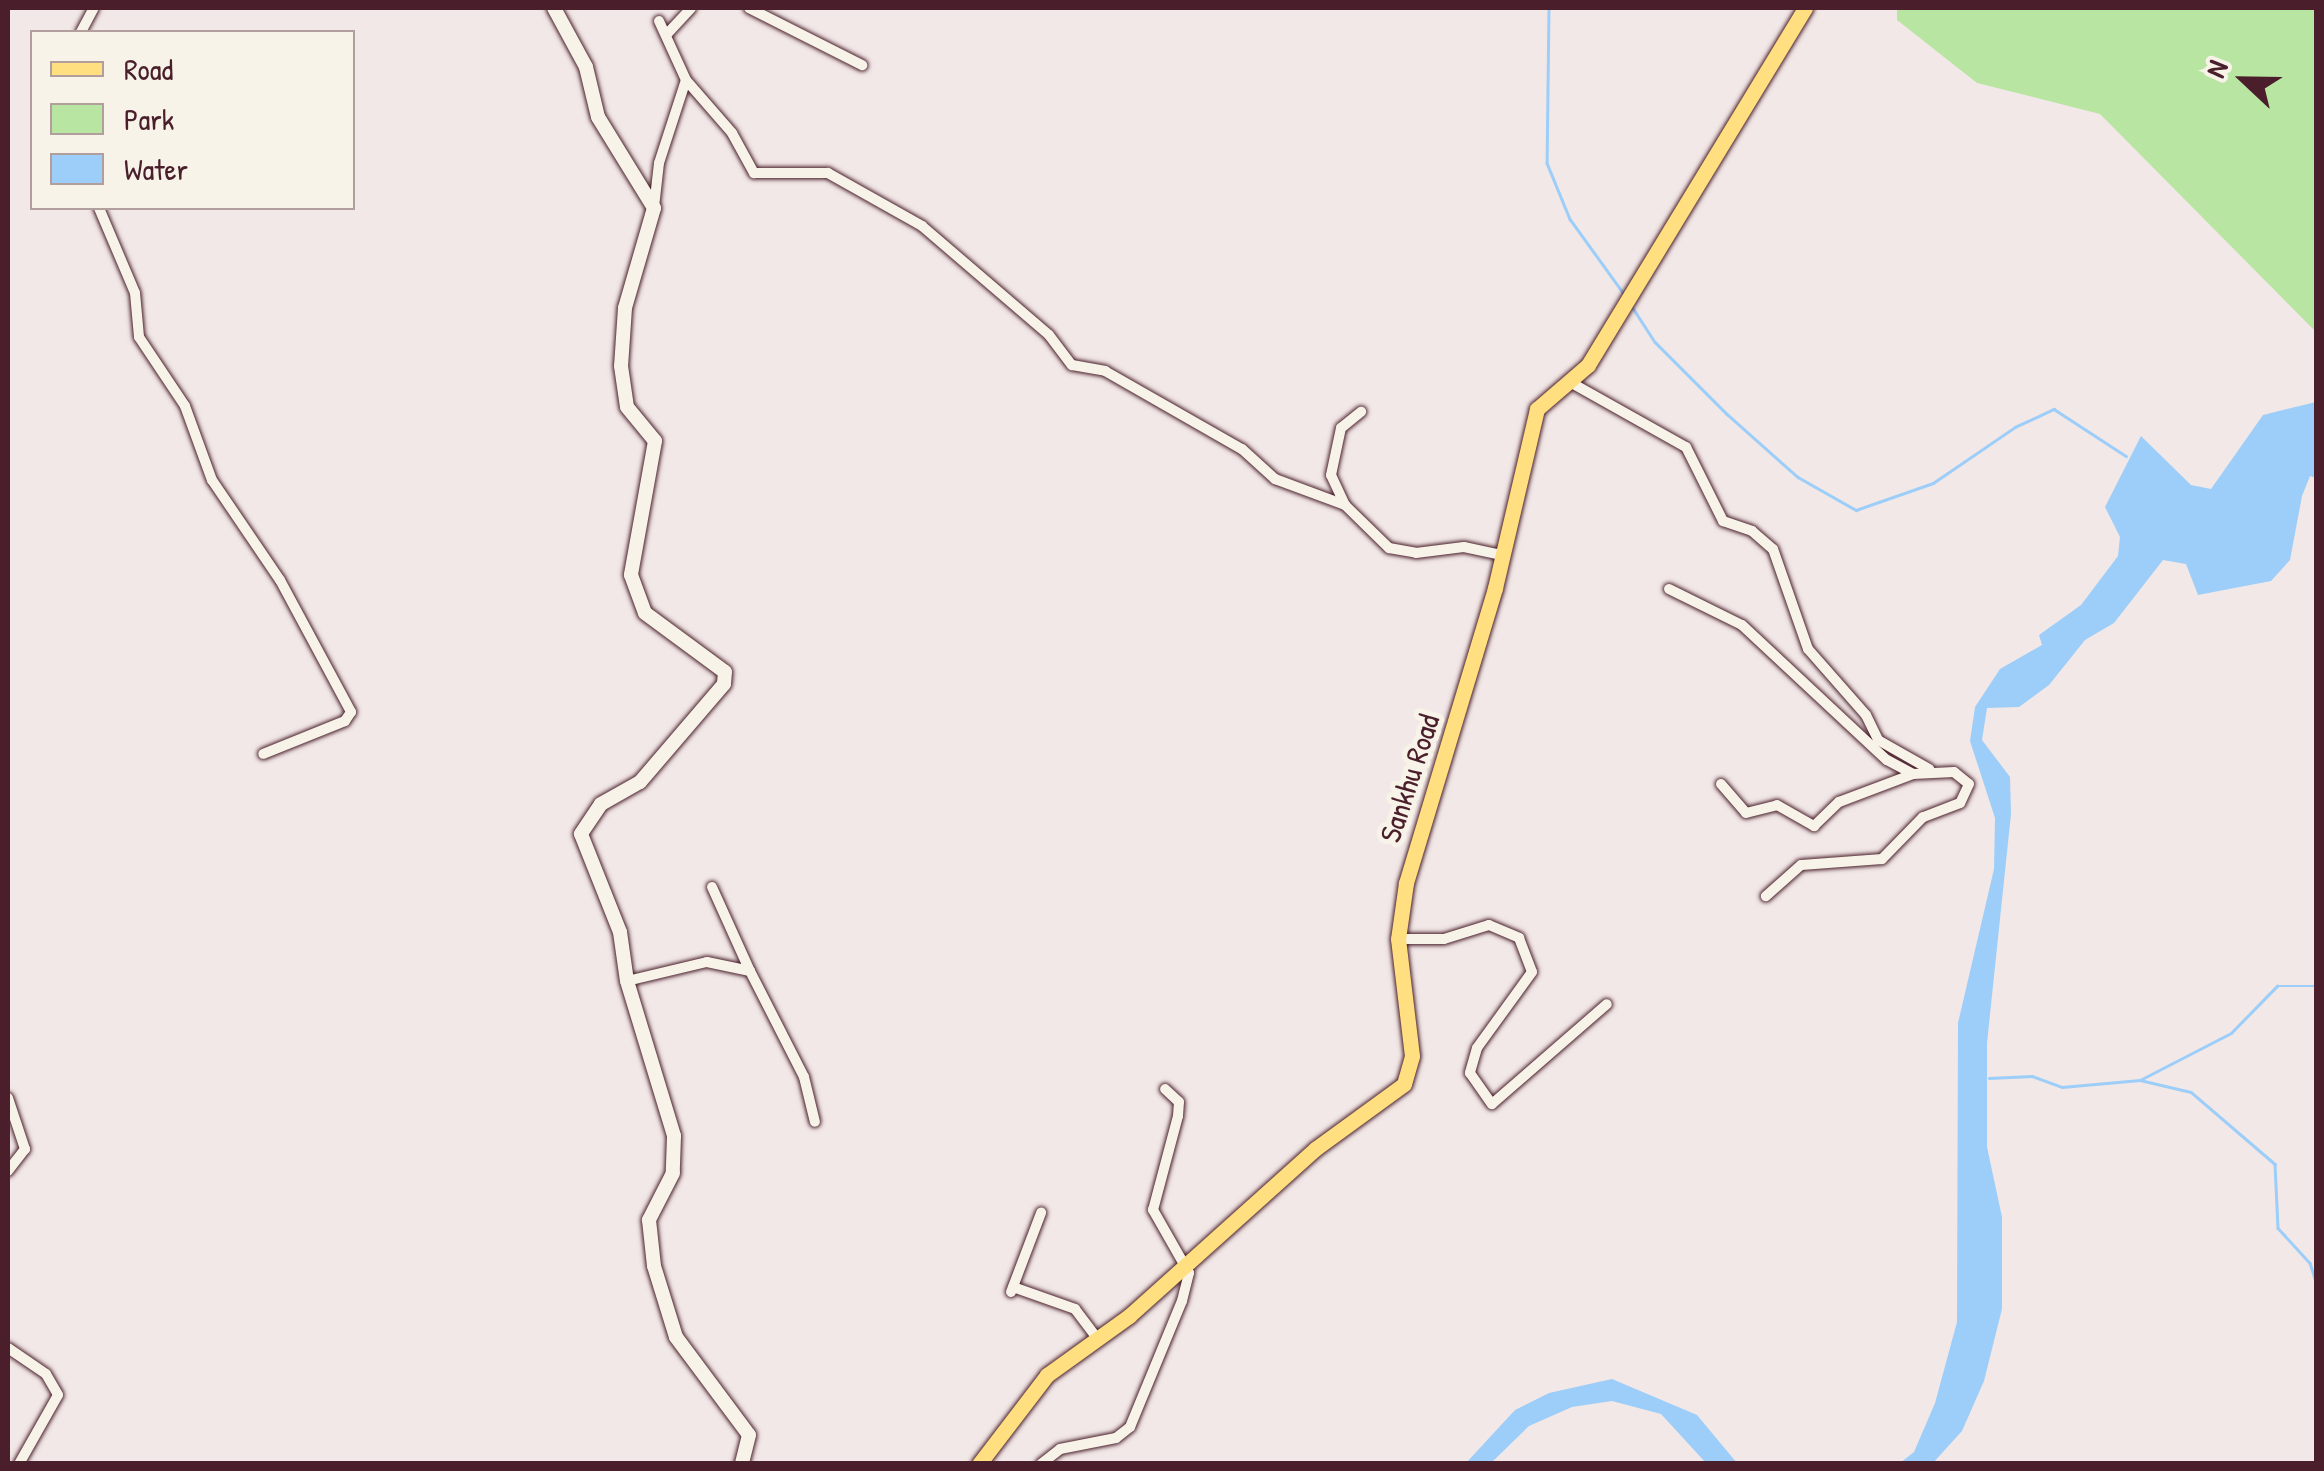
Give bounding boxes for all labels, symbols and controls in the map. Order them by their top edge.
legend [30,30,355,210]
north arrow [2194,30,2294,130]
text: Road [124,49,173,89]
text: N [2196,55,2237,83]
text: Park [124,99,174,139]
text: Water [124,149,188,189]
street label: Sankhu Road [1371,710,1447,846]

